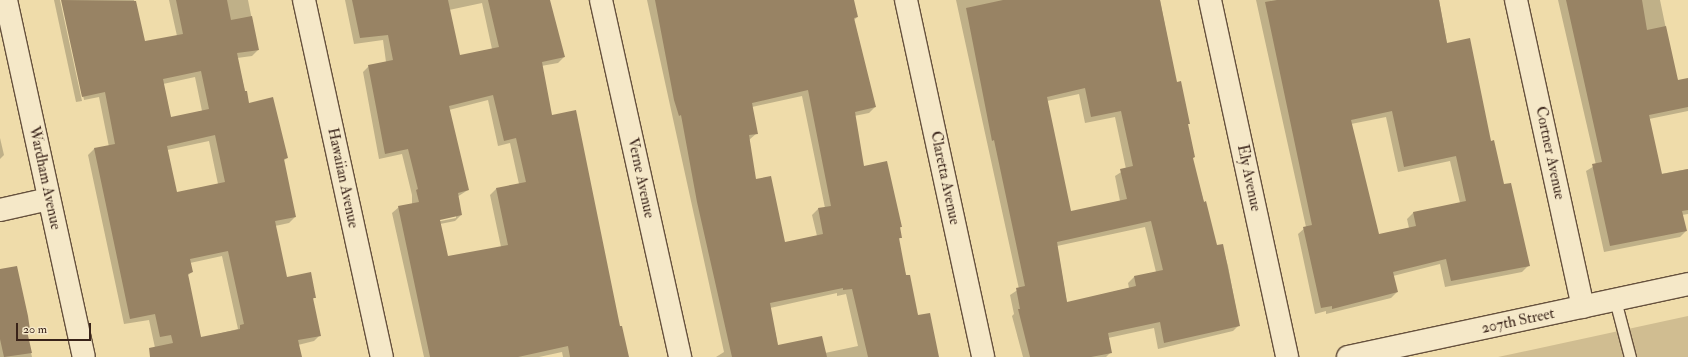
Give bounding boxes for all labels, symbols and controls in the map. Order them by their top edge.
street label: Cortner Avenue [1531,105,1569,201]
street label: Wardham Avenue [25,125,65,231]
street label: Hawaiian Avenue [324,126,362,230]
street label: Claretta Avenue [926,130,964,226]
street label: Verne Avenue [624,136,658,220]
street label: Ely Avenue [1233,143,1265,213]
street label: 207th Street [1480,304,1556,338]
scale bar [18,315,93,341]
text: 20 m [23,322,47,337]

